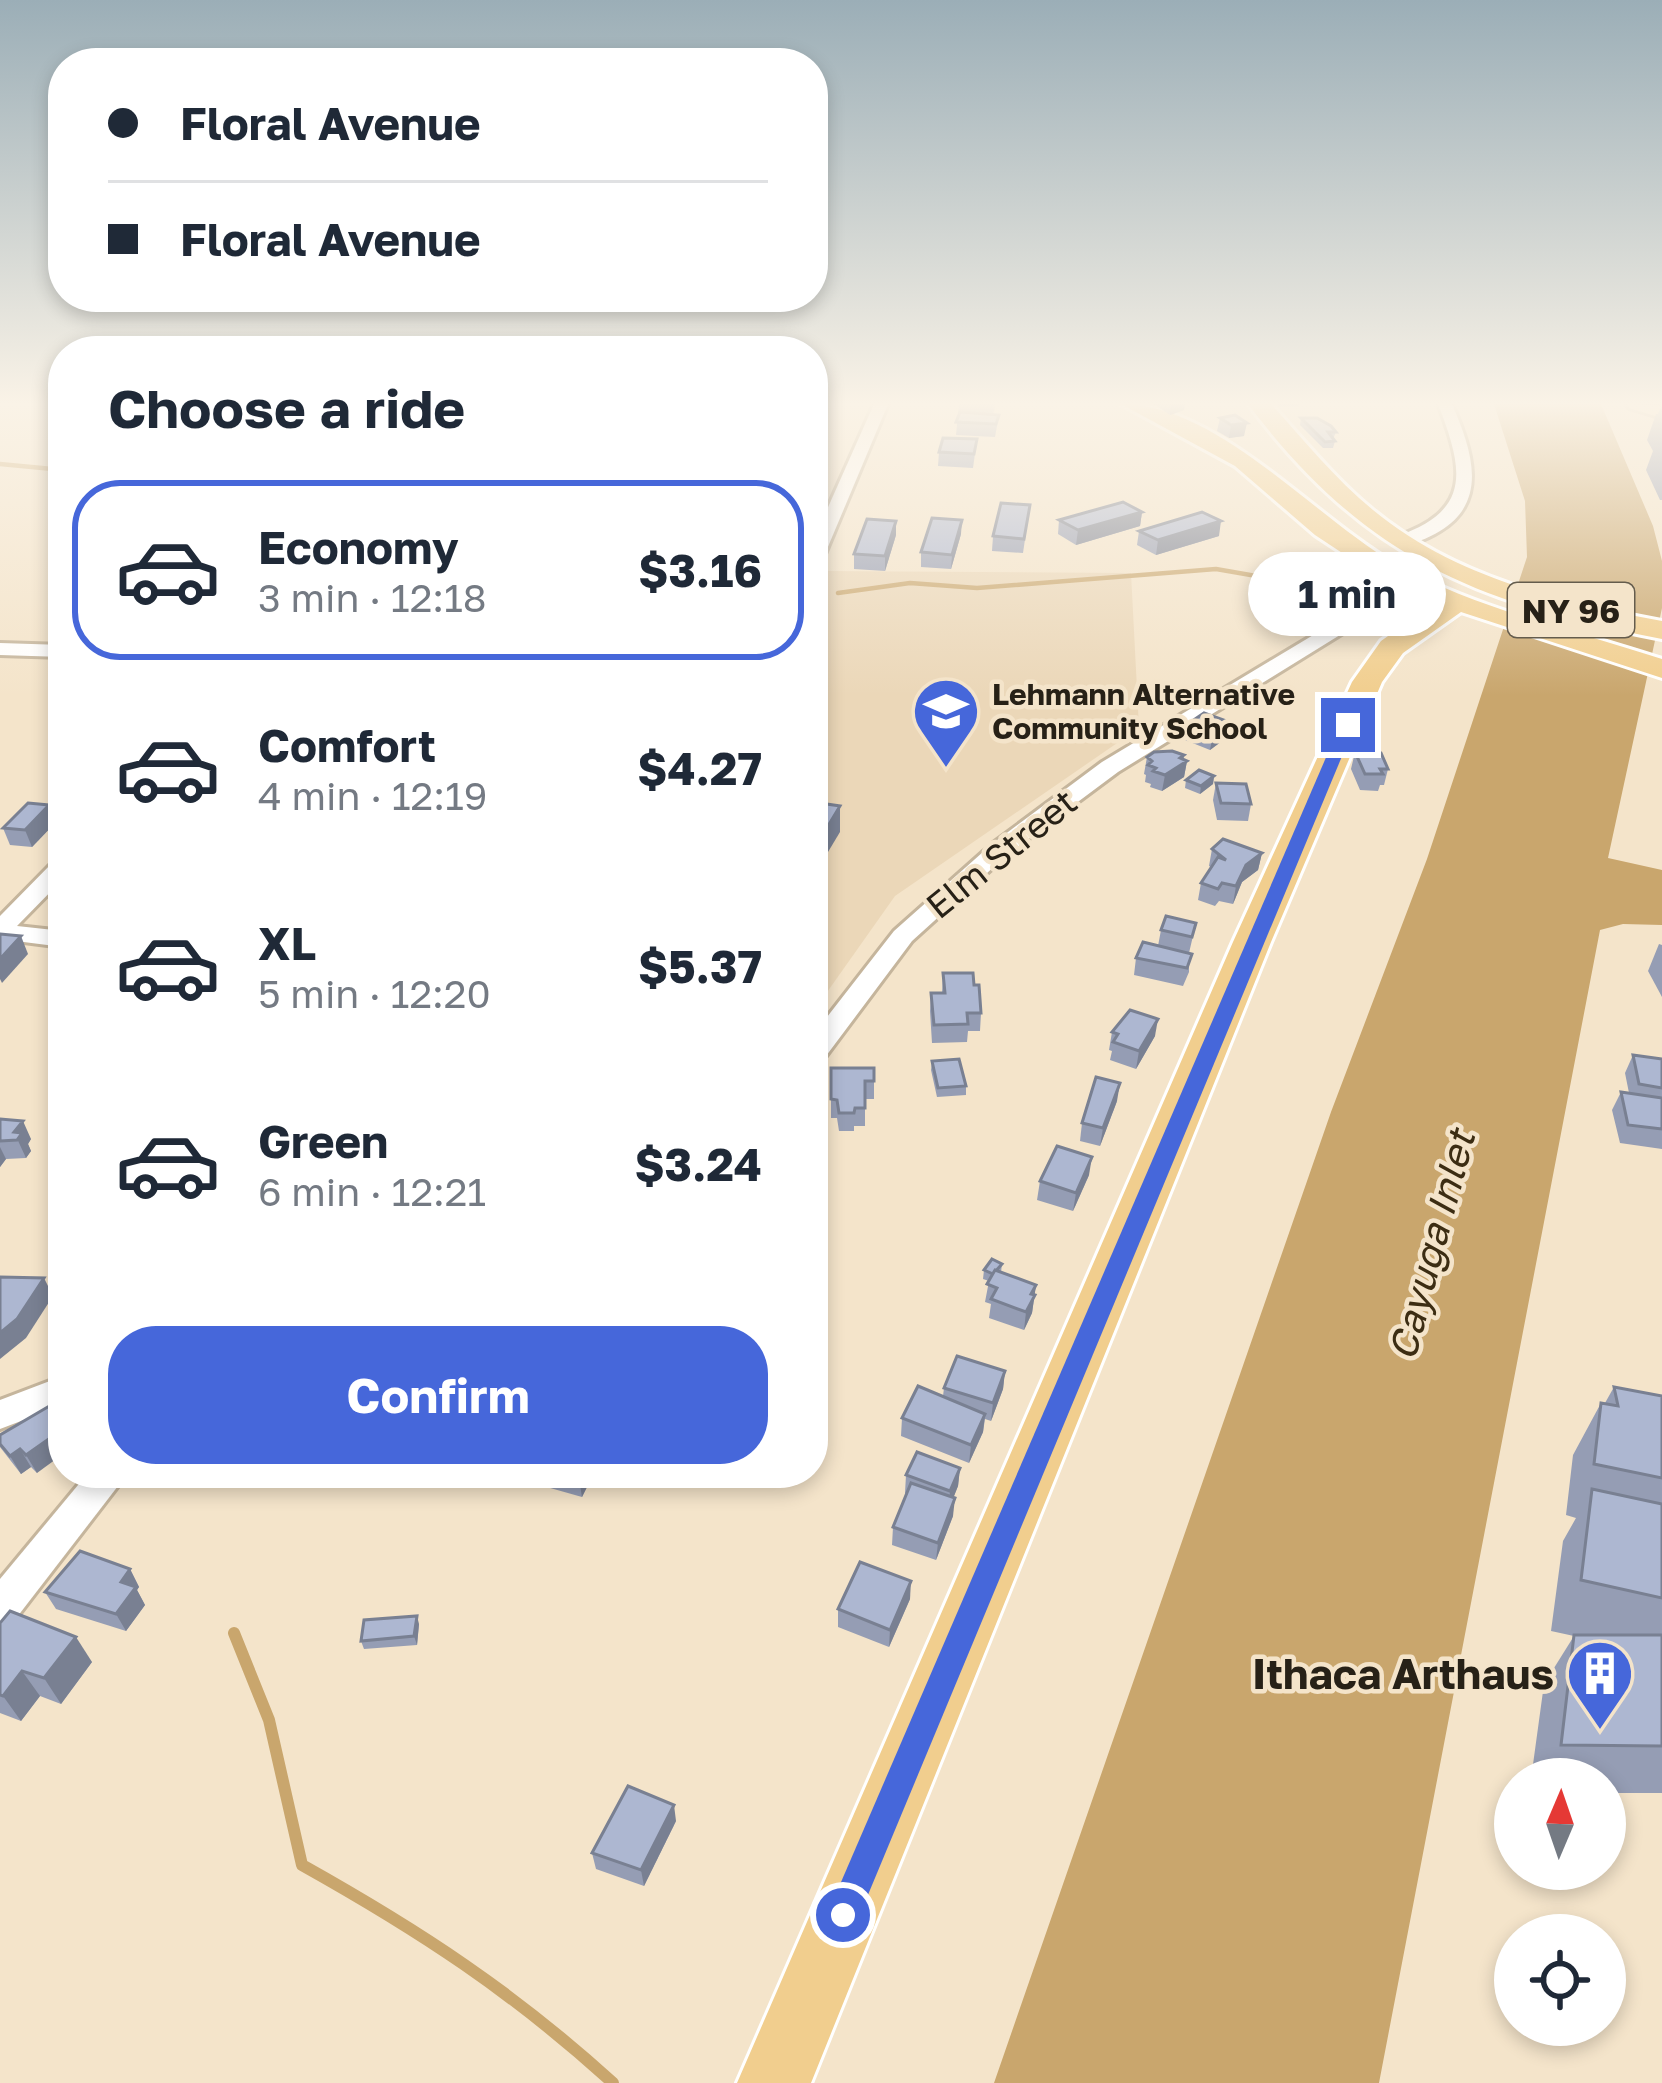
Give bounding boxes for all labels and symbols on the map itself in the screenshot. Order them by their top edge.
callout: 1 min [1249,551,1447,635]
road number: NY 96 [1508,583,1634,637]
school or university icon: Lehmann Alternative Community School [911,676,981,770]
place label: Lehmann Alternative Community School [992,676,1295,746]
route end [1321,698,1375,752]
street label: Elm Street [917,779,1085,927]
water label: Cayuga Inlet [1378,1122,1485,1365]
building icon: Ithaca Arthaus [1565,1638,1635,1732]
place label: Ithaca Arthaus [1252,1648,1554,1698]
north arrow [1494,1758,1626,1890]
route start [816,1888,870,1942]

